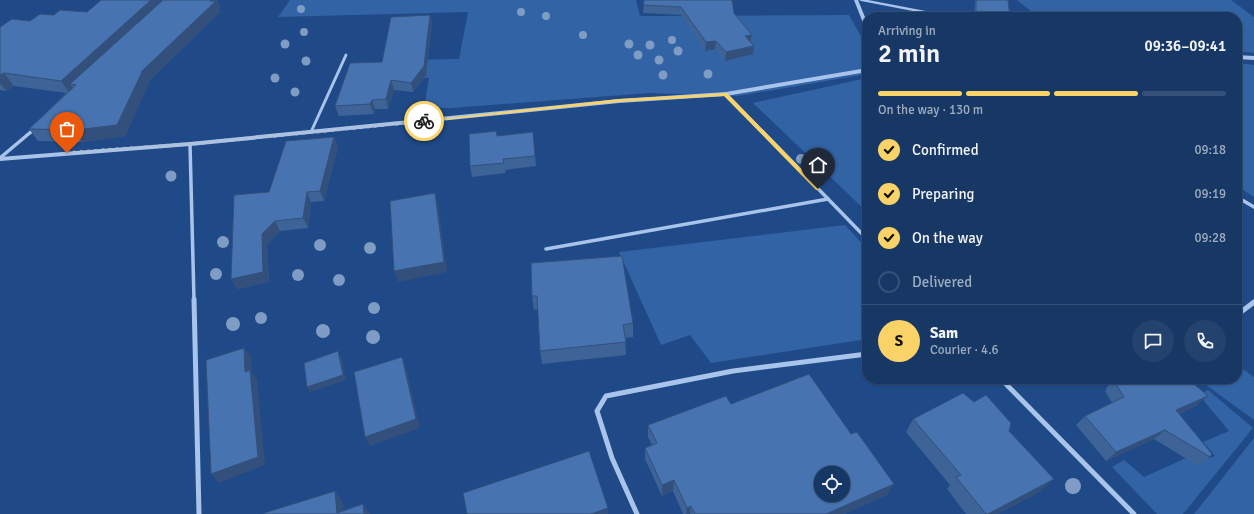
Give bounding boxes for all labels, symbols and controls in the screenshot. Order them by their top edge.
text: Arriving in [878,23,936,39]
text: 09:36–09:41 [1145,37,1226,55]
text: 2 min [878,38,940,70]
courier [404,101,444,141]
text: On the way · 130 m [878,102,983,118]
icon: bike [413,110,435,132]
pin [50,112,84,153]
icon: bag [56,118,78,140]
icon: check [878,139,900,161]
text: Confirmed [912,141,979,159]
text: 09:18 [1194,142,1226,158]
pin [801,148,835,189]
icon: home [807,154,829,176]
icon: check [878,183,900,205]
text: Preparing [912,185,975,203]
text: 09:19 [1194,186,1226,202]
icon: check [878,227,900,249]
text: On the way [912,229,983,247]
text: 09:28 [1194,230,1226,246]
text: Delivered [912,273,972,291]
button: chat [1132,320,1174,362]
button: phone [1184,320,1226,362]
text: Sam [930,324,958,342]
text: S [895,332,903,350]
text: Courier · 4.6 [930,342,999,358]
map controls [814,466,850,502]
button: locate [814,466,850,502]

